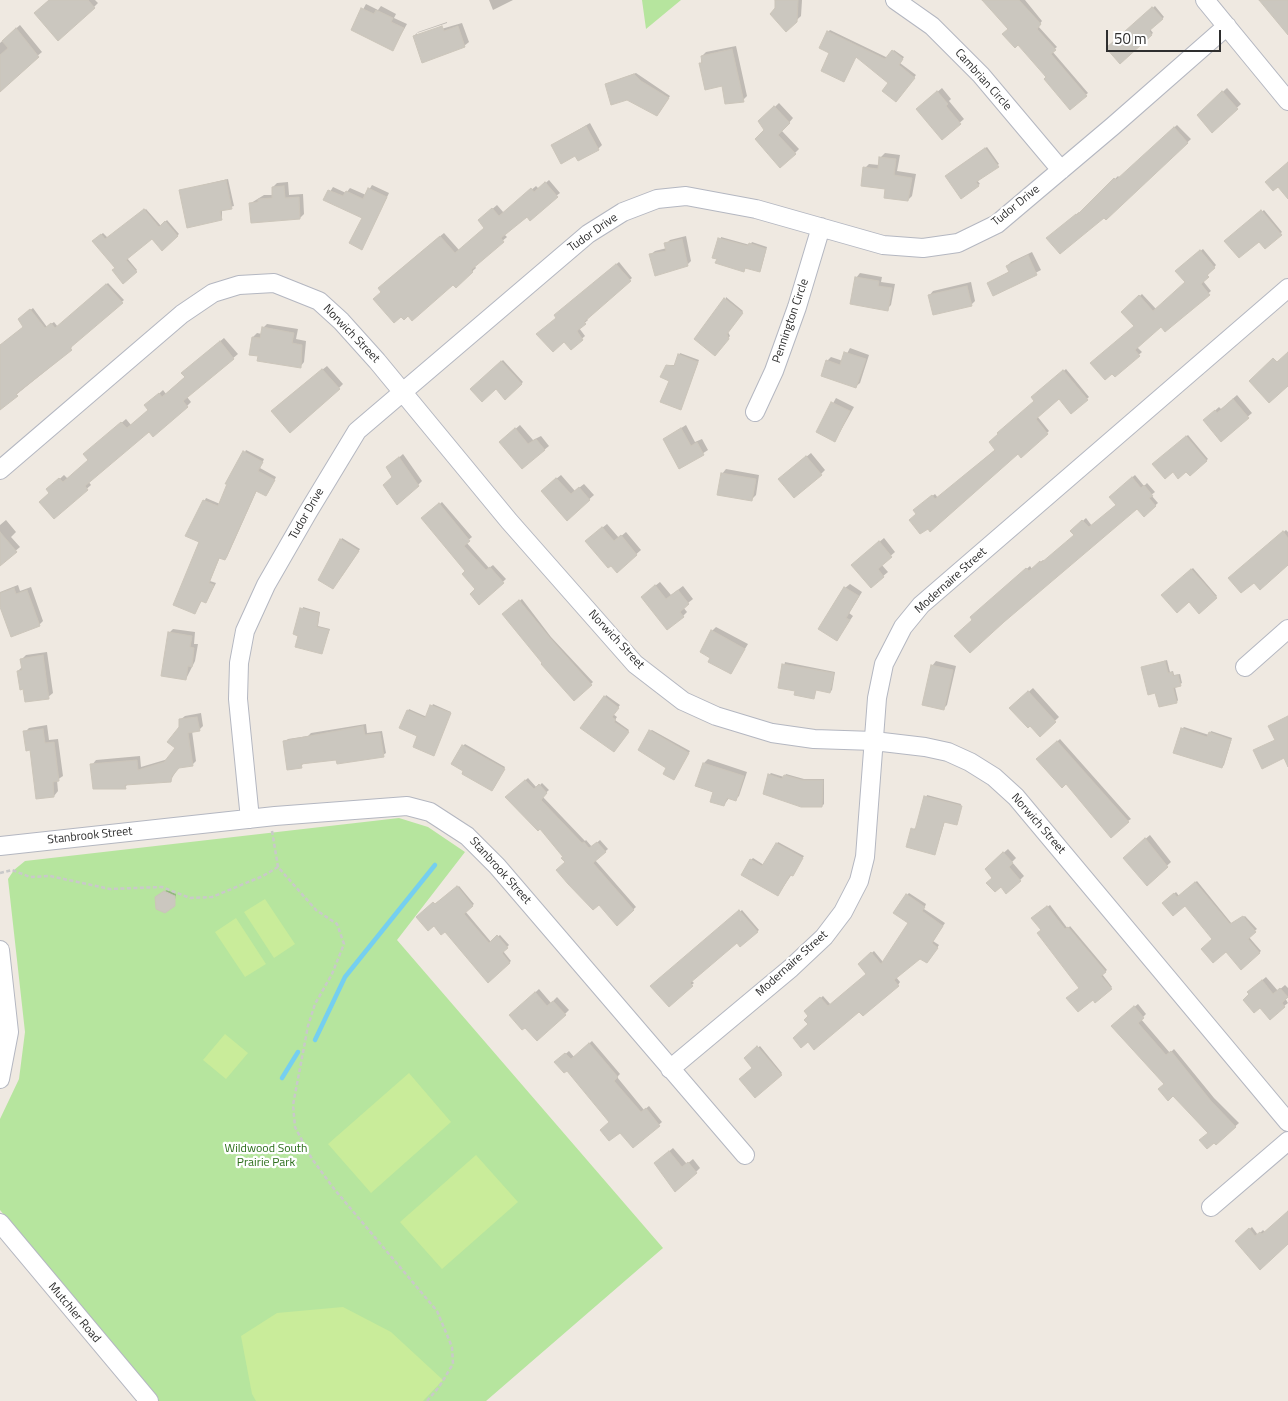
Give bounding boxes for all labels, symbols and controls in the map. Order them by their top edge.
scale bar [1108,20,1223,52]
text: 50 m [1114,27,1147,50]
street label: Cambrian Circle [952,46,1014,114]
street label: Tudor Drive [989,182,1043,230]
street label: Tudor Drive [565,211,621,255]
street label: Pennington Circle [770,277,812,365]
street label: Norwich Street [320,302,382,366]
street label: Tudor Drive [286,486,328,542]
street label: Modernaire Street [912,545,990,617]
street label: Norwich Street [585,607,647,673]
street label: Norwich Street [1008,791,1068,857]
street label: Stanbrook Street [47,824,133,848]
street label: Stanbrook Street [466,834,534,908]
street label: Modernaire Street [753,928,831,1000]
park label: Wildwood South Prairie Park [225,1142,307,1170]
street label: Mutchler Road [45,1280,103,1346]

